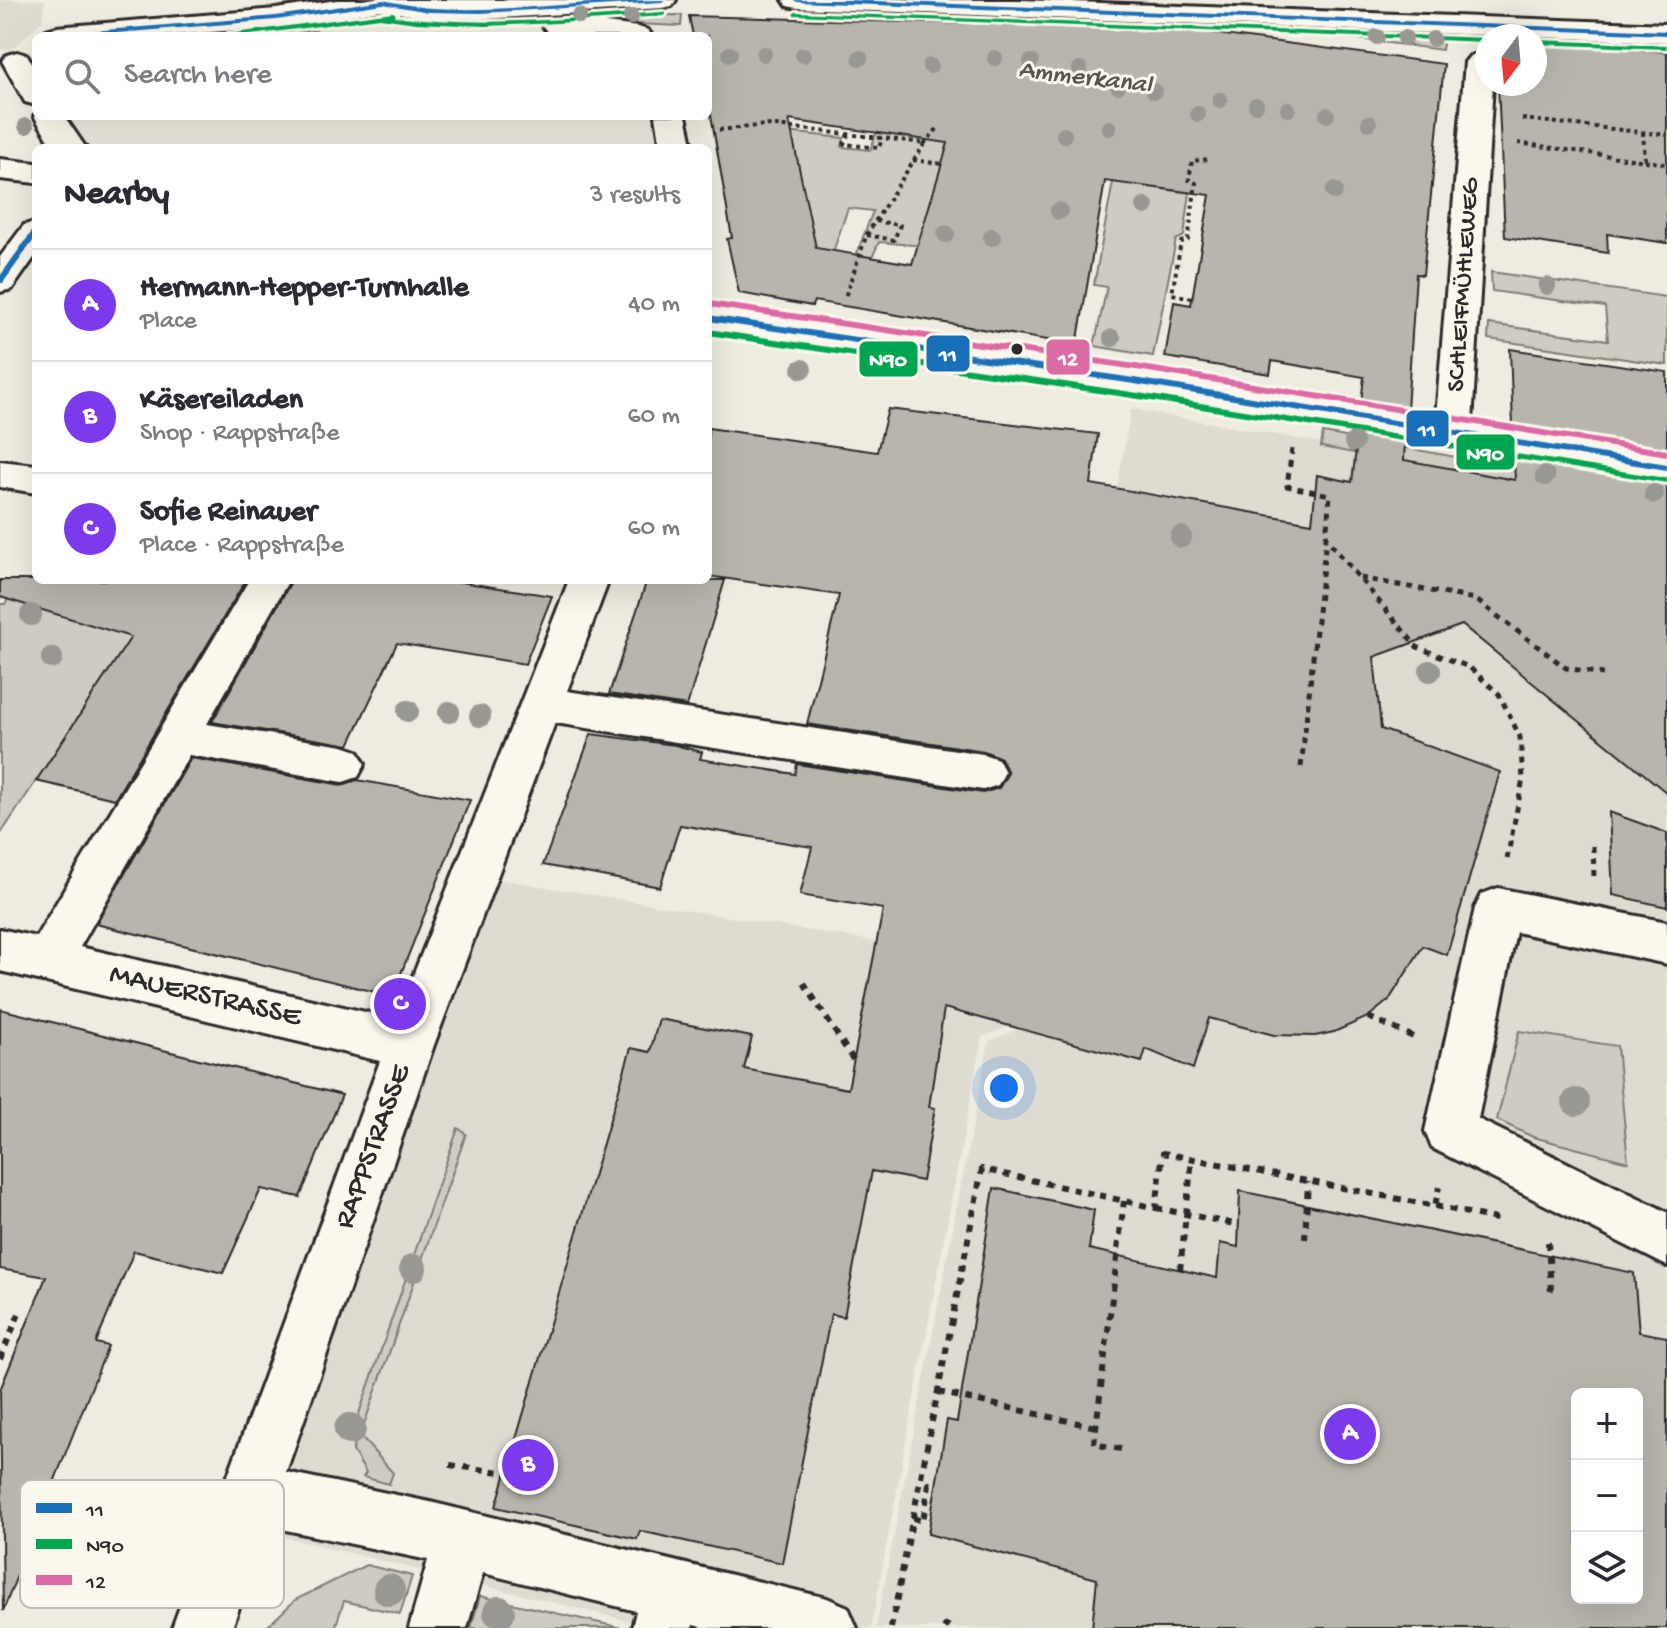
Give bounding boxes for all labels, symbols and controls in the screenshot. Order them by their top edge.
north arrow [1475,24,1547,96]
search box [32,32,712,120]
icon: search [60,54,104,98]
water label: Ammerkanal [1017,55,1154,103]
text: Search here [124,59,272,94]
street label: SCHLEIFMÜHLEWEG [1442,175,1488,393]
text: Nearby [64,176,169,216]
text: 3 results [590,181,680,212]
text: Hermann-Hepper-Turnhalle [140,272,469,307]
text: A [82,290,98,321]
text: 40 m [628,290,680,321]
text: Place [140,307,197,338]
line badge: 11 [925,334,971,373]
line badge: 12 [1045,338,1091,376]
line badge: N90 [858,340,919,378]
unlabelled marker [1009,341,1025,357]
text: 11 [938,344,957,370]
text: 12 [1057,348,1078,374]
text: N90 [869,349,907,375]
text: Käsereiladen [140,384,303,419]
text: B [83,402,97,433]
text: 60 m [627,402,680,433]
line badge: 11 [1405,409,1450,448]
text: Shop · Rappstraße [140,419,340,450]
text: 11 [1417,419,1436,445]
line badge: N90 [1455,433,1516,471]
text: N90 [1466,443,1504,469]
text: Sofie Reinauer [140,496,317,531]
text: C [83,514,97,545]
text: 60 m [627,514,680,545]
text: Place · Rappstraße [140,531,344,562]
street label: MAUERSTRASSE [106,958,306,1036]
pin: C [374,974,426,1034]
street label: RAPPSTRASSE [328,1059,420,1234]
your location [984,1068,1024,1108]
map controls [1571,1388,1643,1604]
button: + [1571,1388,1643,1460]
pin: A [1324,1404,1376,1464]
pin: B [502,1435,554,1495]
button: − [1571,1460,1643,1532]
legend [20,1480,284,1608]
text: 11 [85,1499,104,1525]
button: layers [1571,1532,1643,1604]
text: N90 [86,1535,124,1561]
text: 12 [85,1571,106,1597]

